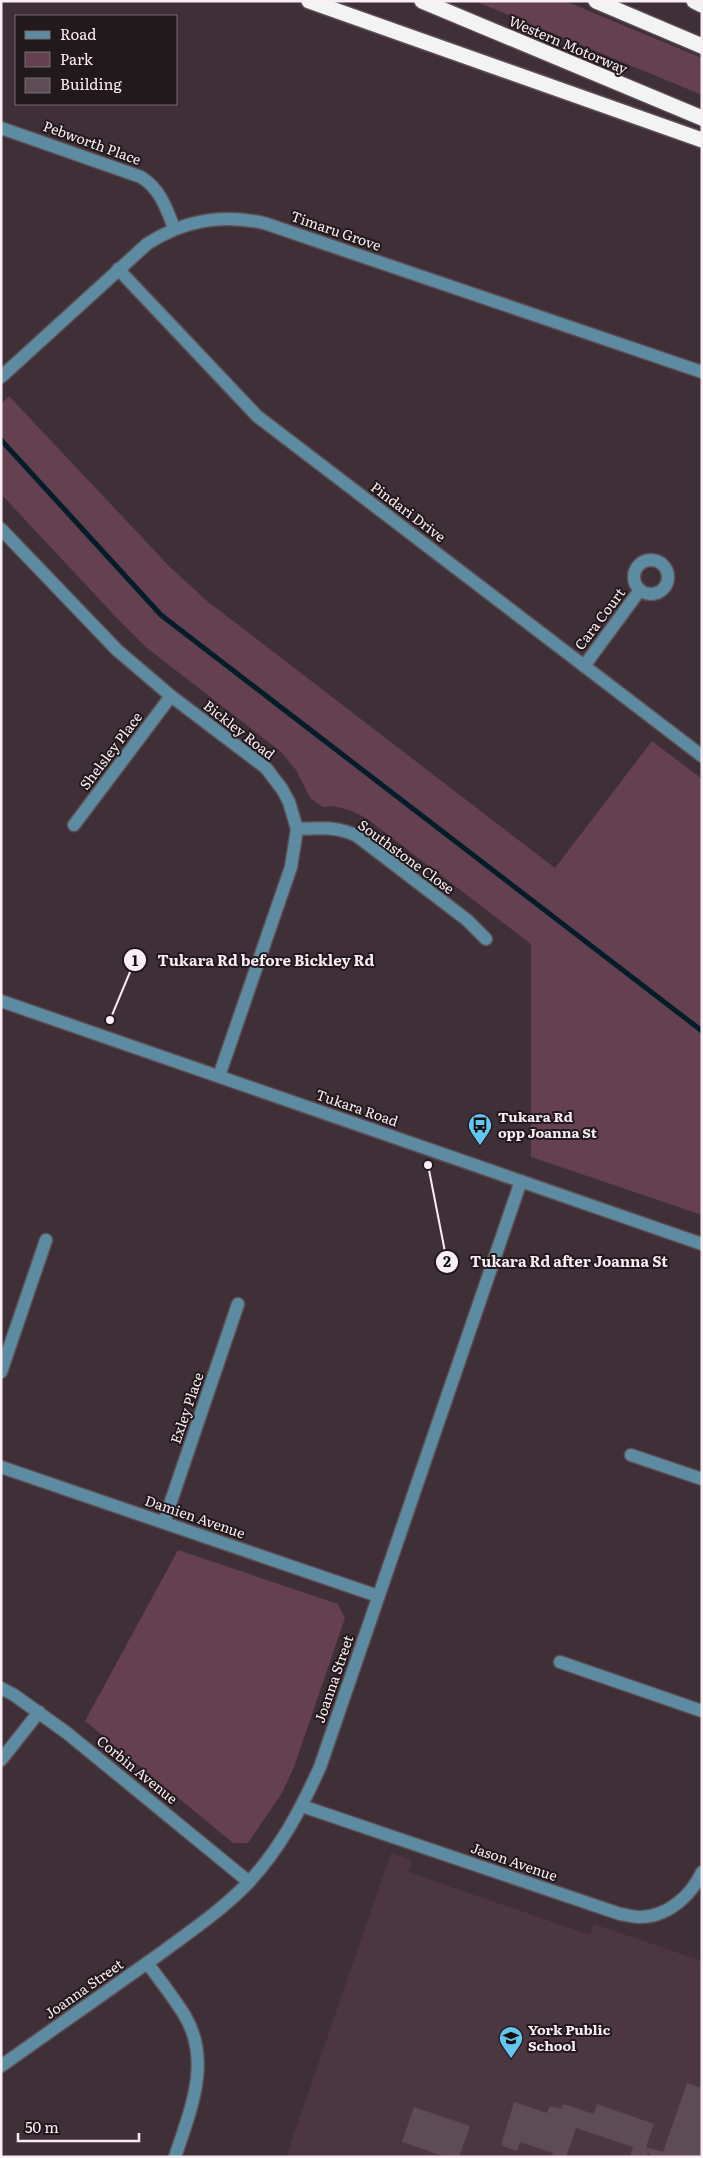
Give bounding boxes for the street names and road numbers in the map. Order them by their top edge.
street label: Western Motorway [506,10,632,79]
street label: Pebworth Place [41,115,144,169]
street label: Timaru Grove [288,205,384,255]
street label: Pindari Drive [367,476,450,546]
street label: Cara Court [569,583,629,654]
street label: Bickley Road [200,695,280,764]
street label: Shelsley Place [74,707,146,794]
street label: Southstone Close [354,814,459,898]
street label: Tukara Road [314,1084,402,1131]
street label: Exley Place [165,1369,208,1446]
street label: Damien Avenue [143,1490,248,1543]
street label: Joanna Street [309,1632,358,1725]
street label: Corbin Avenue [93,1730,182,1808]
street label: Jason Avenue [468,1837,560,1885]
street label: Joanna Street [40,1954,127,2023]

